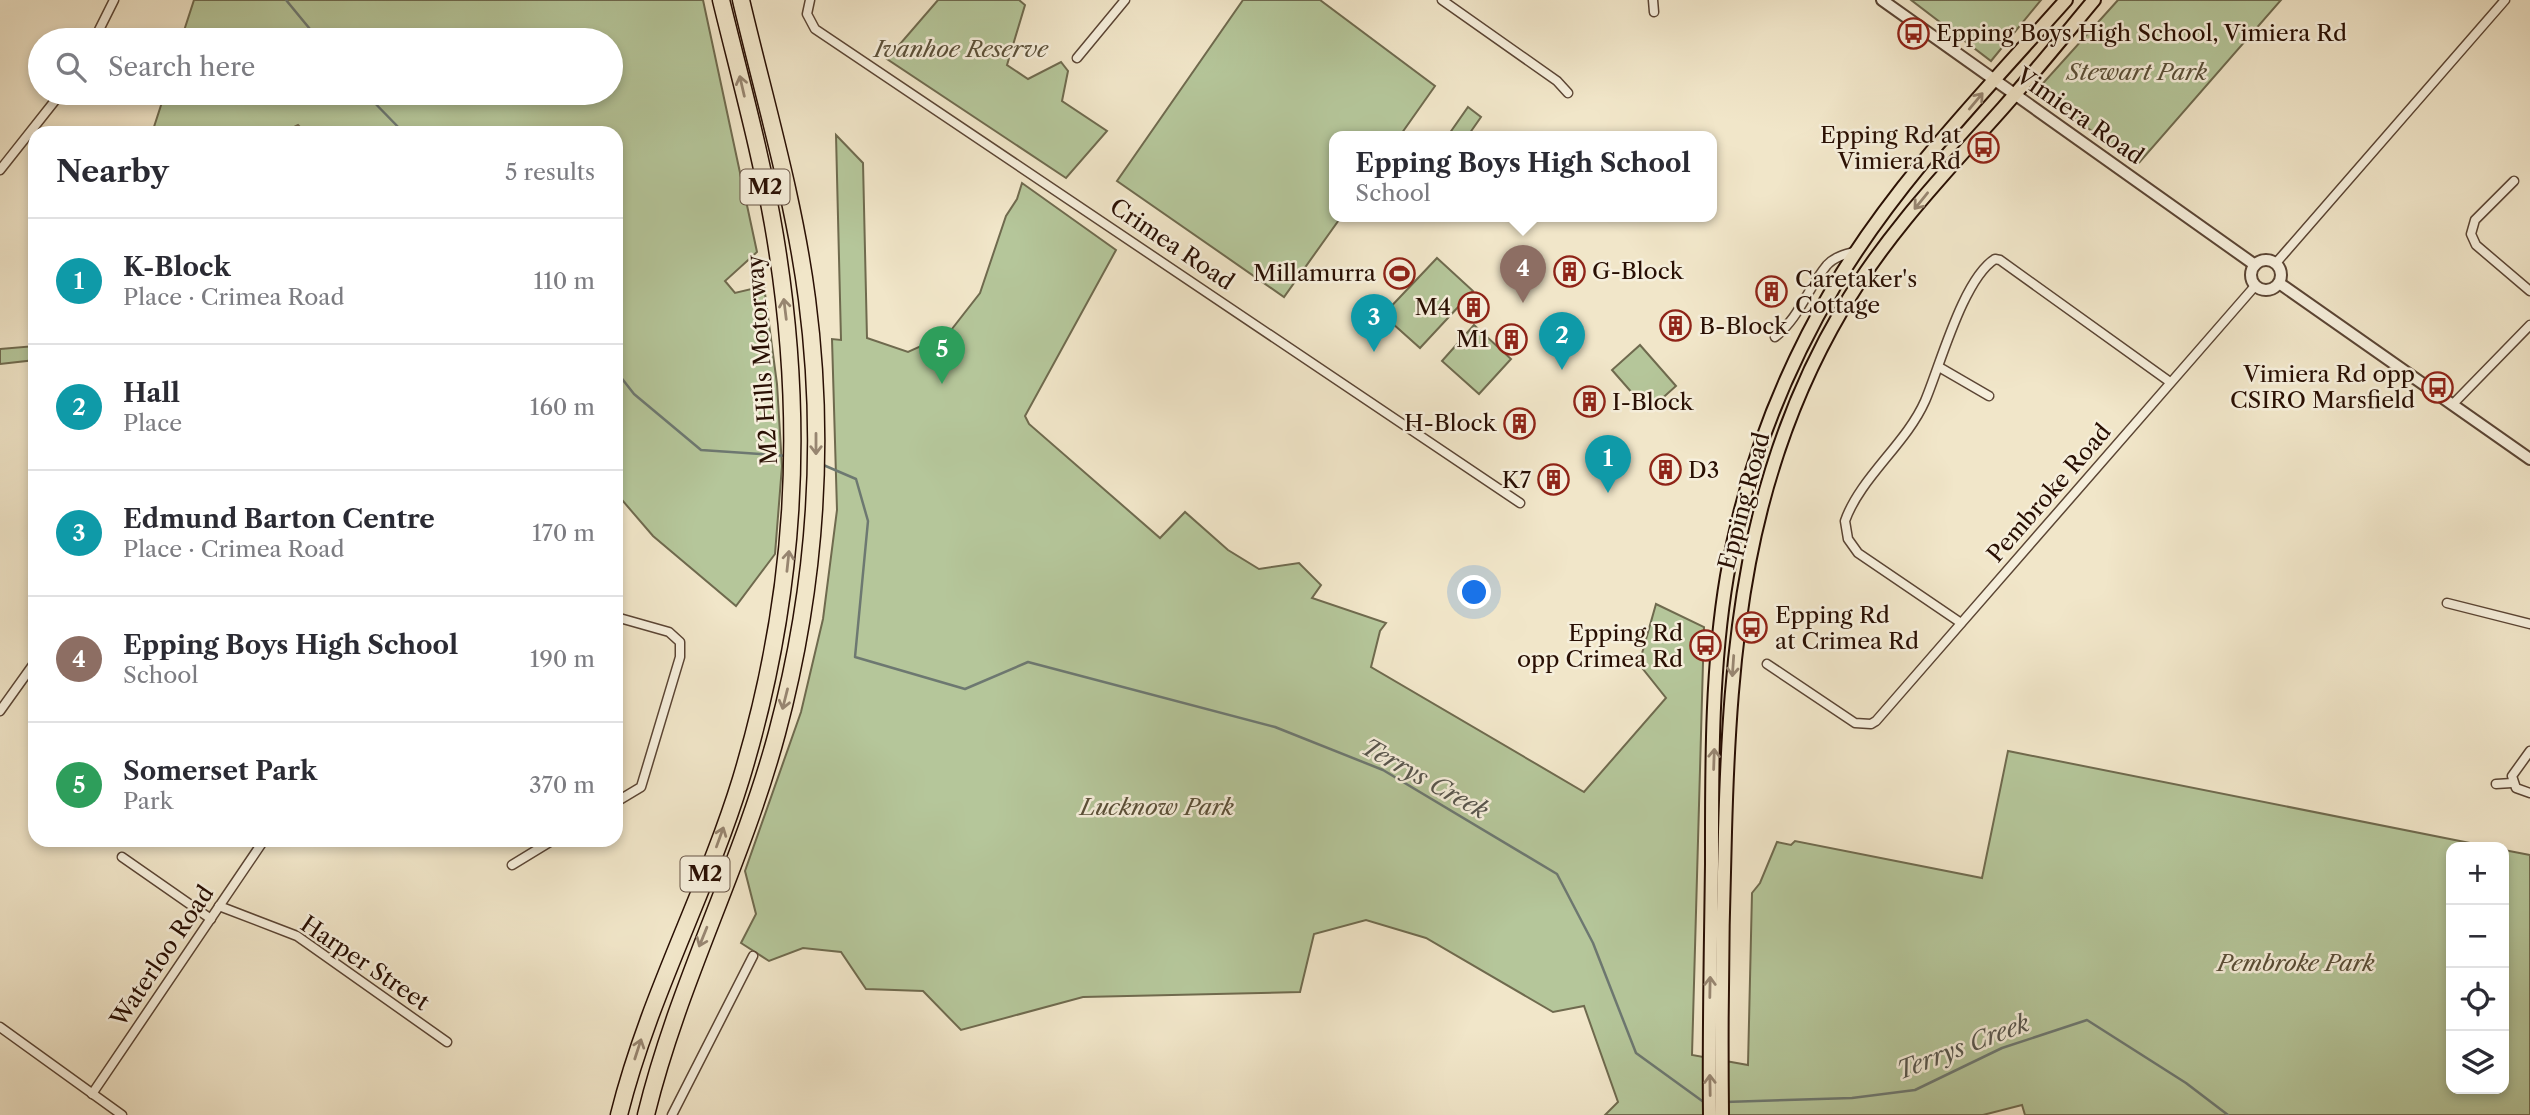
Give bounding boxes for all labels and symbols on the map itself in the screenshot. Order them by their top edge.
bus stop icon: Epping Boys High School, Vimiera Rd [1896,16,1930,50]
place label: Epping Boys High School, Vimiera Rd [1936,19,2347,47]
park label: Ivanhoe Reserve [872,35,1049,63]
park label: Stewart Park [2065,58,2207,86]
street label: Vimiera Road [2010,61,2149,170]
one-way arrow [734,75,748,98]
one-way arrow [1968,93,1984,111]
place label: Epping Rd at Vimiera Rd [1820,121,1961,175]
bus stop icon: Epping Rd at Vimiera Rd [1967,131,2001,165]
road number: M2 [740,170,790,204]
street label: Crimea Road [1105,192,1239,296]
one-way arrow [1913,192,1929,210]
pin: 4 [1500,245,1546,303]
street label: M2 Hills Motorway [741,254,783,466]
building icon: G-Block [1552,254,1586,288]
sports icon: Millamurra [1382,256,1416,290]
place label: G-Block [1592,257,1685,285]
place label: Millamurra [1253,259,1377,287]
place label: Caretaker's Cottage [1795,265,1917,319]
building icon: Caretaker's Cottage [1755,275,1789,309]
building icon: M4 [1457,290,1491,324]
place label: M4 [1414,293,1451,321]
pin: 3 [1351,294,1397,352]
one-way arrow [778,299,791,321]
building icon: B-Block [1659,309,1693,343]
pin: 2 [1539,312,1585,370]
place label: B-Block [1699,312,1789,340]
building icon: M1 [1495,322,1529,356]
place label: M1 [1456,325,1489,353]
pin: 5 [919,326,965,384]
place label: Vimiera Rd opp CSIRO Marsfield [2230,360,2415,414]
bus stop icon: Vimiera Rd opp CSIRO Marsfield [2421,370,2455,404]
building icon: I-Block [1572,385,1606,419]
place label: I-Block [1612,388,1695,416]
building icon: H-Block [1502,406,1536,440]
place label: H-Block [1404,409,1498,437]
street label: Pembroke Road [1981,418,2117,568]
street label: Epping Road [1712,429,1776,573]
one-way arrow [809,432,823,455]
pin: 1 [1585,435,1631,493]
building icon: D3 [1648,453,1682,487]
place label: D3 [1688,456,1719,484]
building icon: K7 [1537,463,1571,497]
place label: K7 [1502,466,1532,494]
one-way arrow [781,550,794,572]
your location [1457,575,1491,609]
place label: Epping Rd at Crimea Rd [1775,601,1919,655]
bus stop icon: Epping Rd at Crimea Rd [1735,611,1769,645]
place label: Epping Rd opp Crimea Rd [1517,619,1683,673]
bus stop icon: Epping Rd opp Crimea Rd [1689,629,1723,663]
one-way arrow [1727,655,1740,678]
one-way arrow [778,688,791,710]
water label: Terrys Creek [1357,732,1494,825]
one-way arrow [1707,748,1720,771]
park label: Lucknow Park [1078,793,1234,821]
one-way arrow [714,827,727,849]
road number: M2 [680,856,730,892]
street label: Waterloo Road [104,880,219,1033]
street label: Harper Street [295,910,435,1016]
one-way arrow [696,926,709,948]
park label: Pembroke Park [2215,949,2375,977]
one-way arrow [1703,975,1717,998]
water label: Terrys Creek [1892,1008,2034,1085]
one-way arrow [633,1039,645,1061]
one-way arrow [1703,1074,1716,1097]

